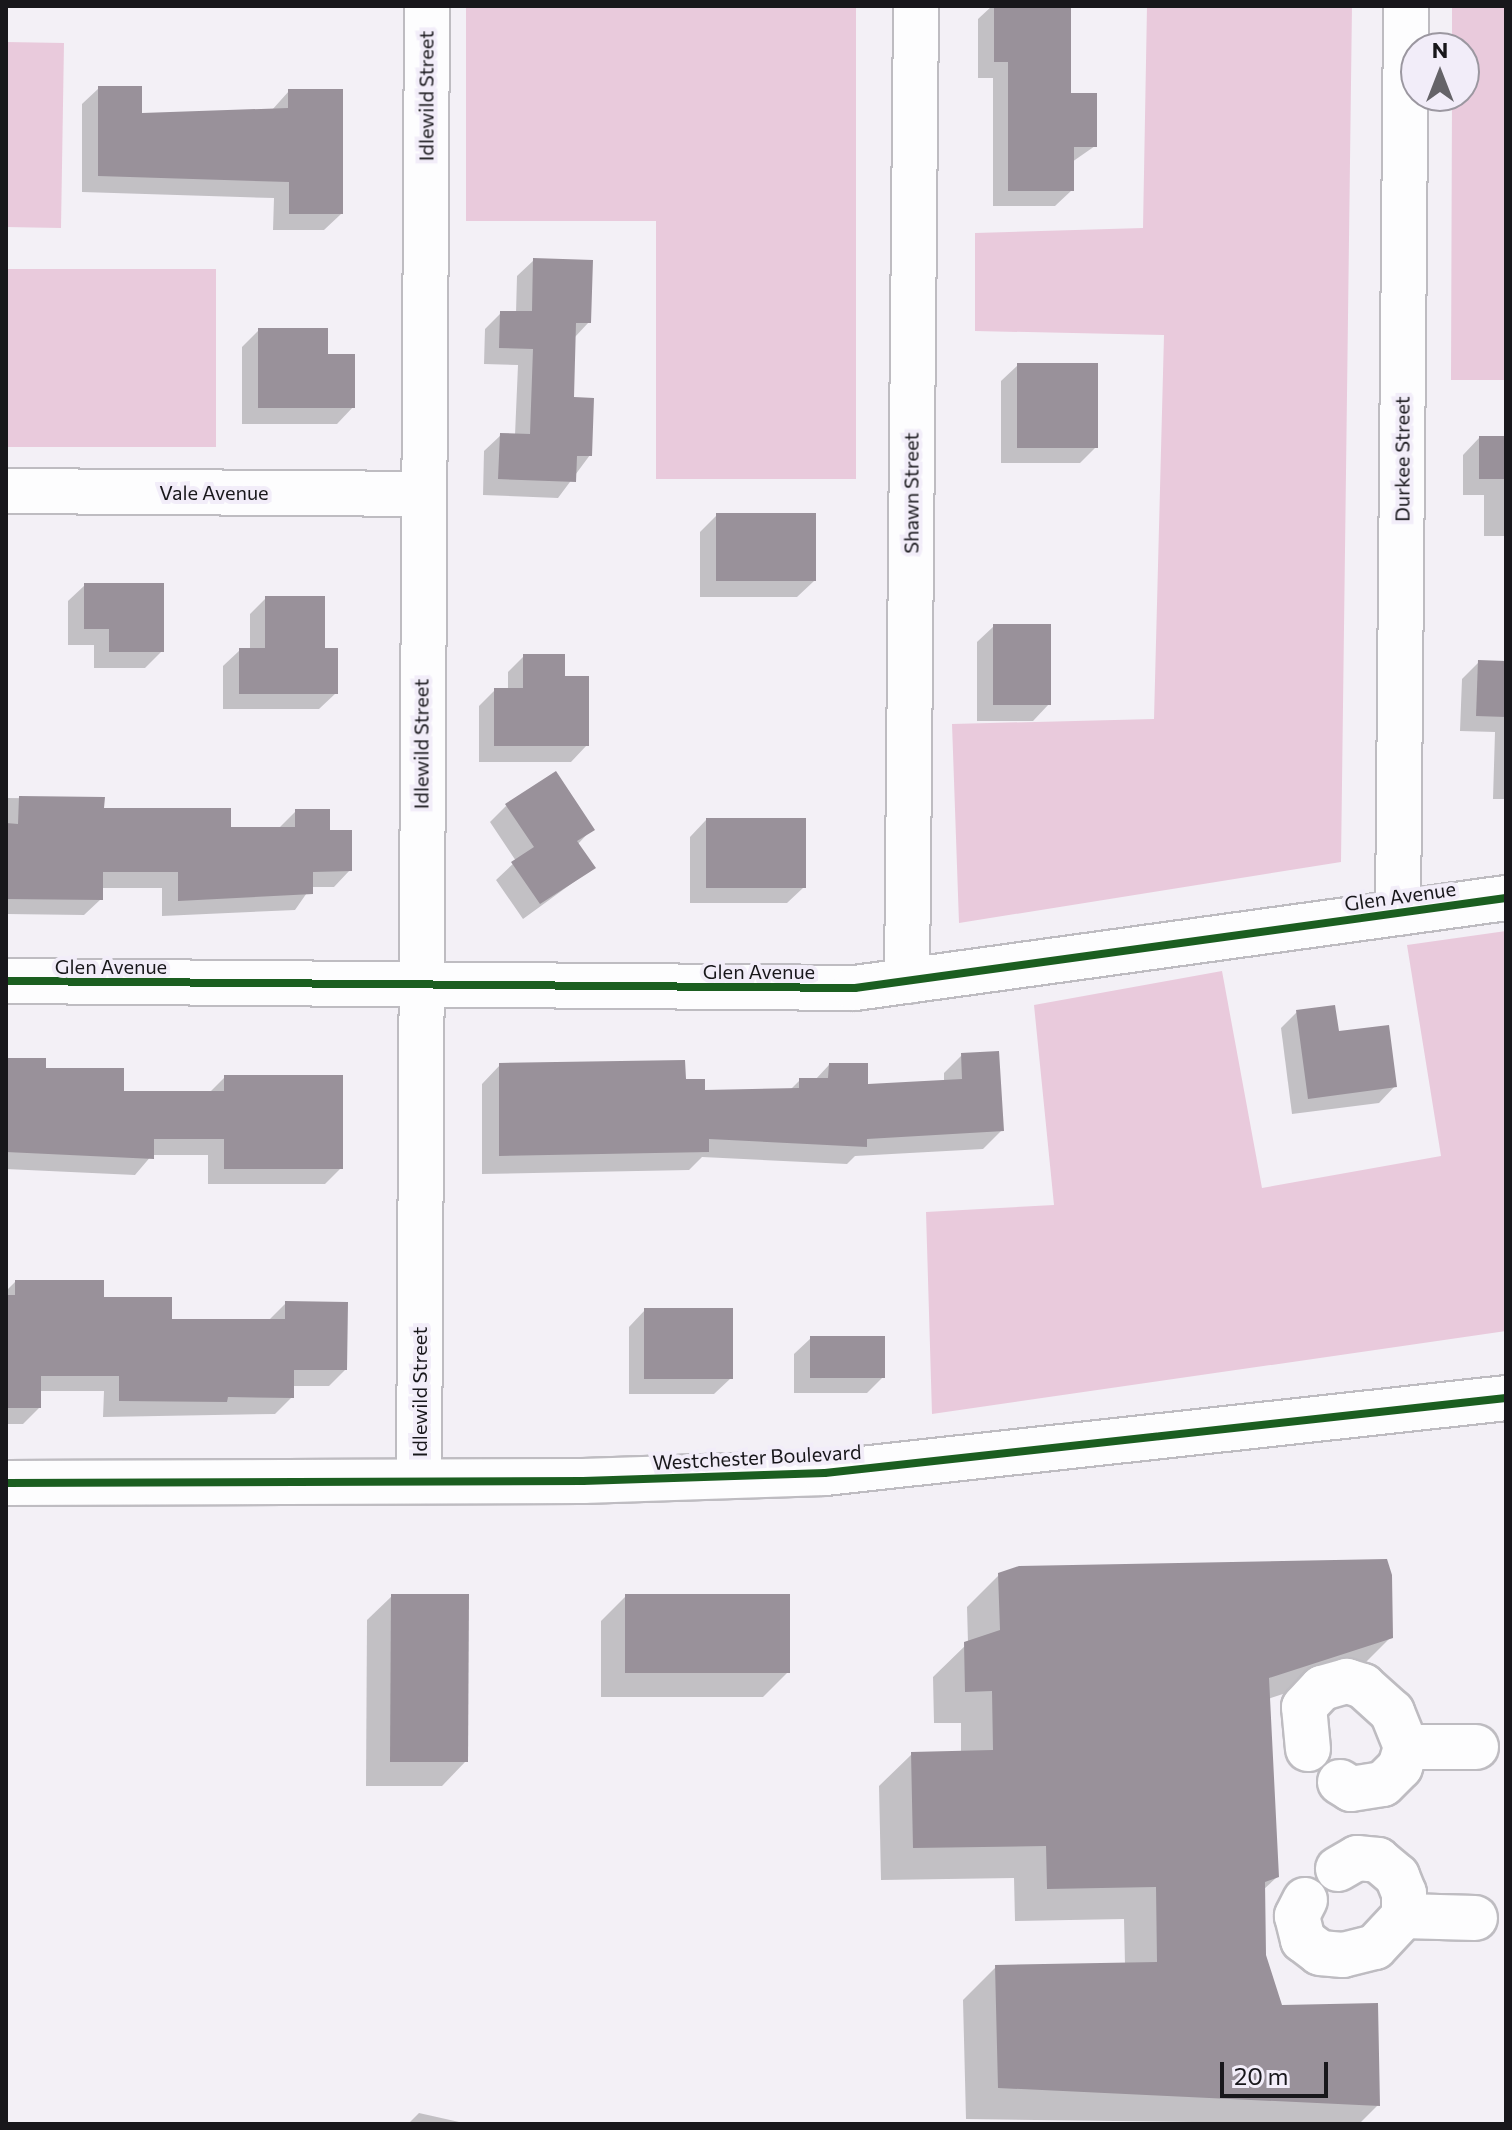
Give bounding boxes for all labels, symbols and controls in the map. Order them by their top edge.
street label: Idlewild Street [414,31,438,161]
north arrow [1400,32,1480,112]
text: N [1432,36,1448,63]
street label: Durkee Street [1390,396,1414,522]
street label: Shawn Street [899,432,923,554]
street label: Vale Avenue [159,480,269,504]
street label: Idlewild Street [409,679,433,809]
street label: Glen Avenue [1343,876,1457,916]
street label: Glen Avenue [55,954,167,978]
street label: Glen Avenue [703,959,815,983]
street label: Idlewild Street [407,1327,431,1457]
street label: Westchester Boulevard [652,1440,862,1474]
scale bar [1224,2046,1332,2096]
text: 20 m [1234,2061,1288,2090]

